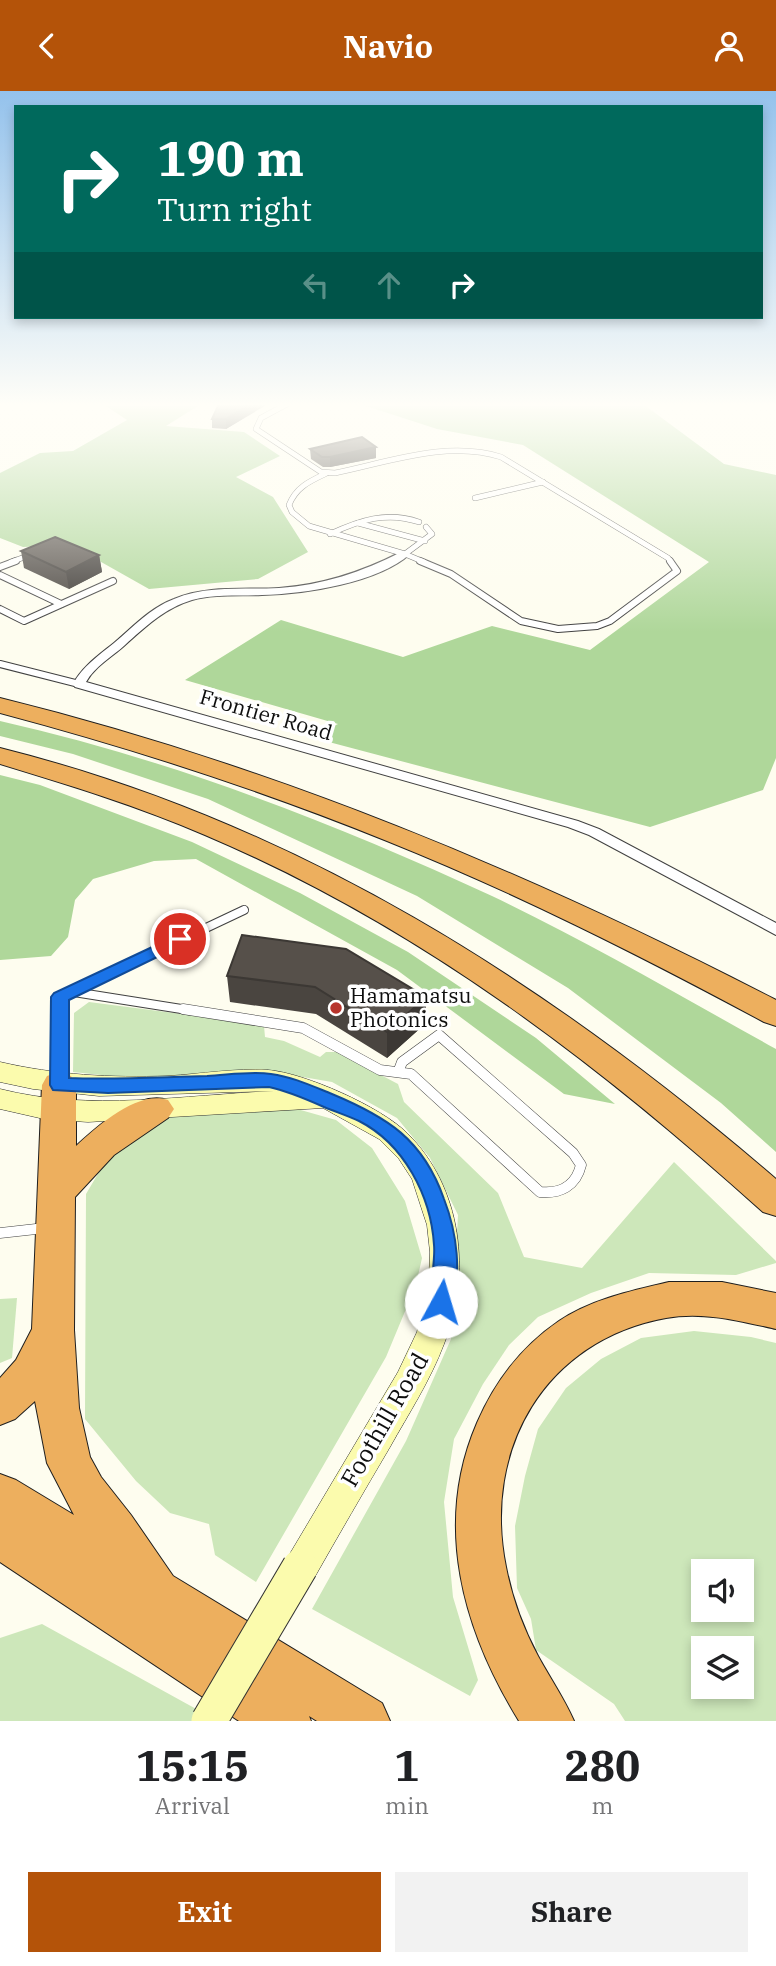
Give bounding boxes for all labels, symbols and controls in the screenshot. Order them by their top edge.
text: Navio [343,25,433,67]
icon: back [28,27,66,65]
icon: person [710,27,748,65]
text: 190 m [157,126,304,189]
icon: right [42,133,133,224]
text: Turn right [157,188,312,230]
icon: left [297,266,335,304]
icon: ahead [370,266,408,304]
icon: right [443,266,481,304]
street label: Frontier Road [197,682,336,746]
pin [150,909,210,969]
icon: arrive [161,920,199,958]
place label: Hamamatsu Photonics [350,981,471,1033]
marker: Hamamatsu Photonics [328,1000,344,1016]
position arrow [404,1265,478,1339]
street label: Foothill Road [333,1347,435,1492]
map controls [691,1559,754,1699]
button: sound [691,1559,754,1622]
button: layers [691,1636,754,1699]
text: 15:15 [136,1738,249,1793]
text: 1 [394,1738,420,1793]
text: 280 [565,1738,640,1793]
text: Arrival [155,1790,230,1820]
text: min [385,1790,429,1820]
text: m [591,1790,613,1820]
button: Exit [28,1872,381,1952]
button: Share [395,1872,748,1952]

